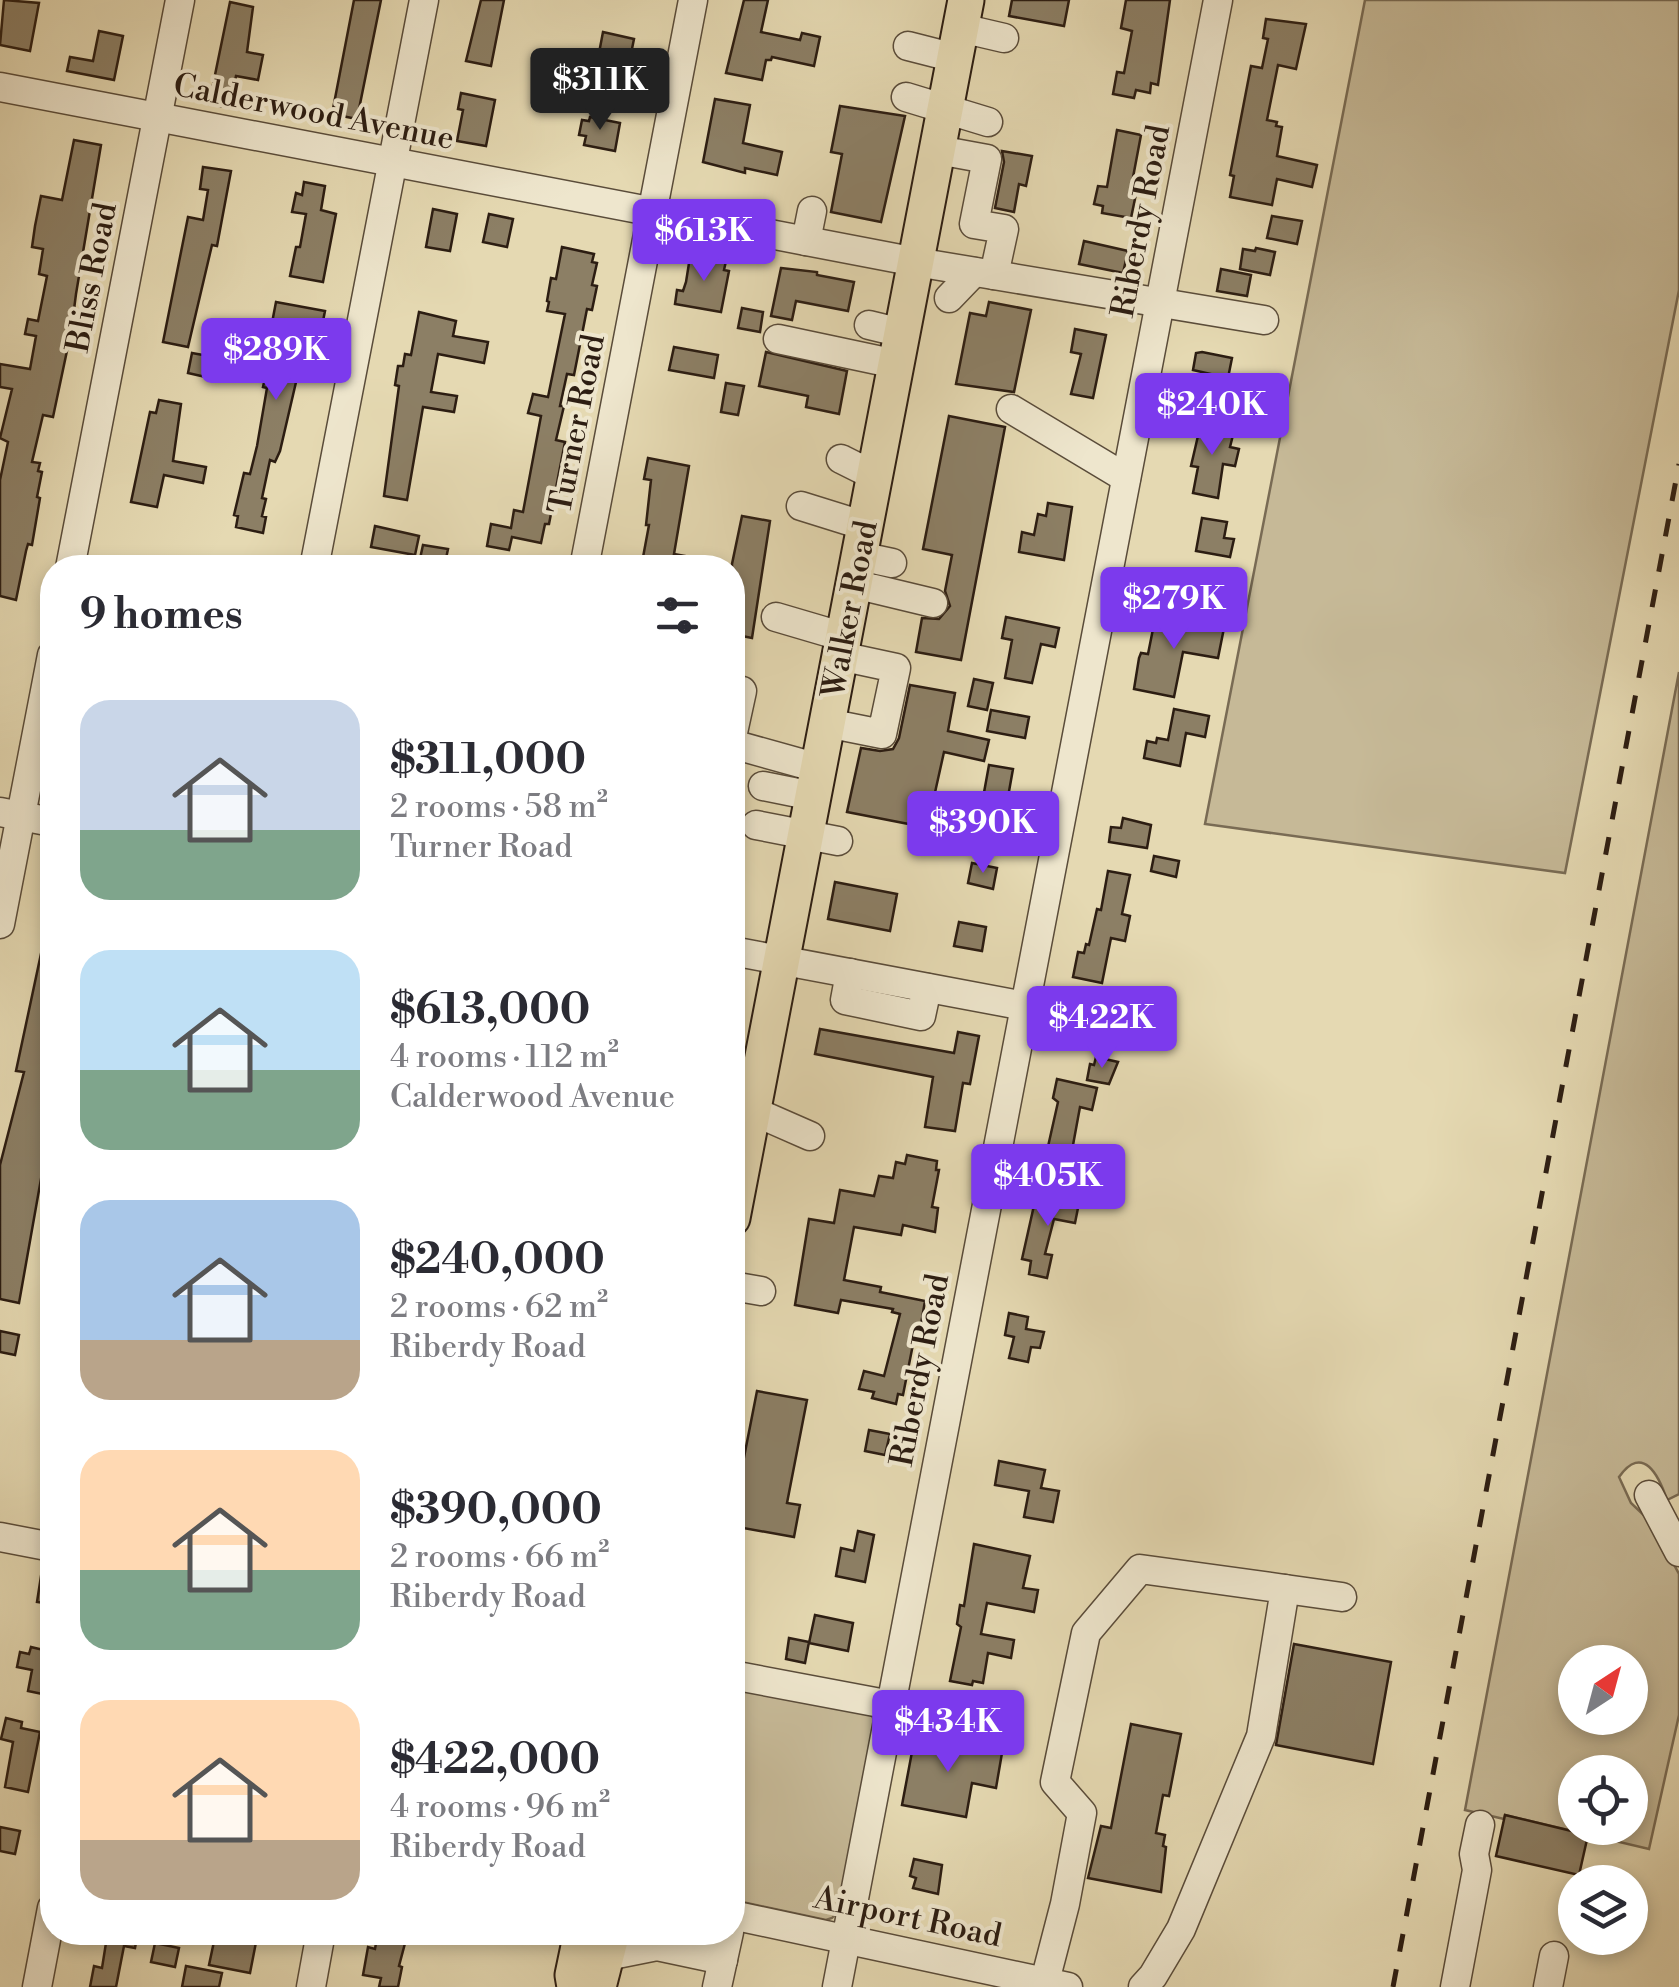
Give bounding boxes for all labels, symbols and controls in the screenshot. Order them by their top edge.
pin: $311K [530,48,670,133]
text: $311K [552,60,648,100]
street label: Calderwood Avenue [170,65,458,159]
street label: Riberdy Road [1103,121,1179,321]
street label: Bliss Road [58,199,126,356]
pin: $613K [634,199,774,284]
text: $613K [655,211,753,251]
pin: $289K [206,318,346,403]
text: $289K [223,330,329,370]
street label: Turner Road [540,331,614,517]
pin: $240K [1142,373,1282,458]
text: $240K [1157,385,1267,425]
street label: Walker Road [813,517,887,702]
pin: $279K [1104,567,1244,652]
text: $279K [1122,579,1226,619]
icon: filters [650,588,705,643]
text: 9 homes [80,589,243,642]
text: $311,000 [390,734,586,787]
icon: home [160,740,280,860]
text: 2 rooms · 58 m² [390,787,608,827]
pin: $390K [913,791,1053,876]
text: $390K [929,803,1037,843]
text: Turner Road [390,827,572,867]
text: $613,000 [390,984,590,1037]
pin: $422K [1032,986,1172,1071]
icon: home [160,990,280,1110]
text: $422K [1049,998,1155,1038]
text: 4 rooms · 112 m² [390,1037,619,1077]
text: Calderwood Avenue [390,1077,675,1117]
pin: $405K [978,1144,1118,1229]
text: $405K [993,1156,1103,1196]
text: $240,000 [390,1234,605,1287]
icon: home [160,1240,280,1360]
street label: Riberdy Road [882,1270,958,1470]
text: 2 rooms · 62 m² [390,1287,608,1327]
text: Riberdy Road [390,1327,586,1367]
text: $390,000 [390,1484,602,1537]
icon: home [160,1490,280,1610]
text: 2 rooms · 66 m² [390,1537,609,1577]
text: Riberdy Road [390,1577,586,1617]
north arrow [1558,1645,1648,1735]
map controls [1558,1645,1648,1955]
pin: $434K [878,1690,1018,1775]
text: $434K [894,1702,1002,1742]
text: $422,000 [390,1734,600,1787]
icon: home [160,1740,280,1860]
button: locate [1558,1755,1648,1845]
text: 4 rooms · 96 m² [390,1787,610,1827]
text: Riberdy Road [390,1827,586,1867]
button: layers [1558,1865,1648,1955]
street label: Airport Road [809,1877,1005,1956]

